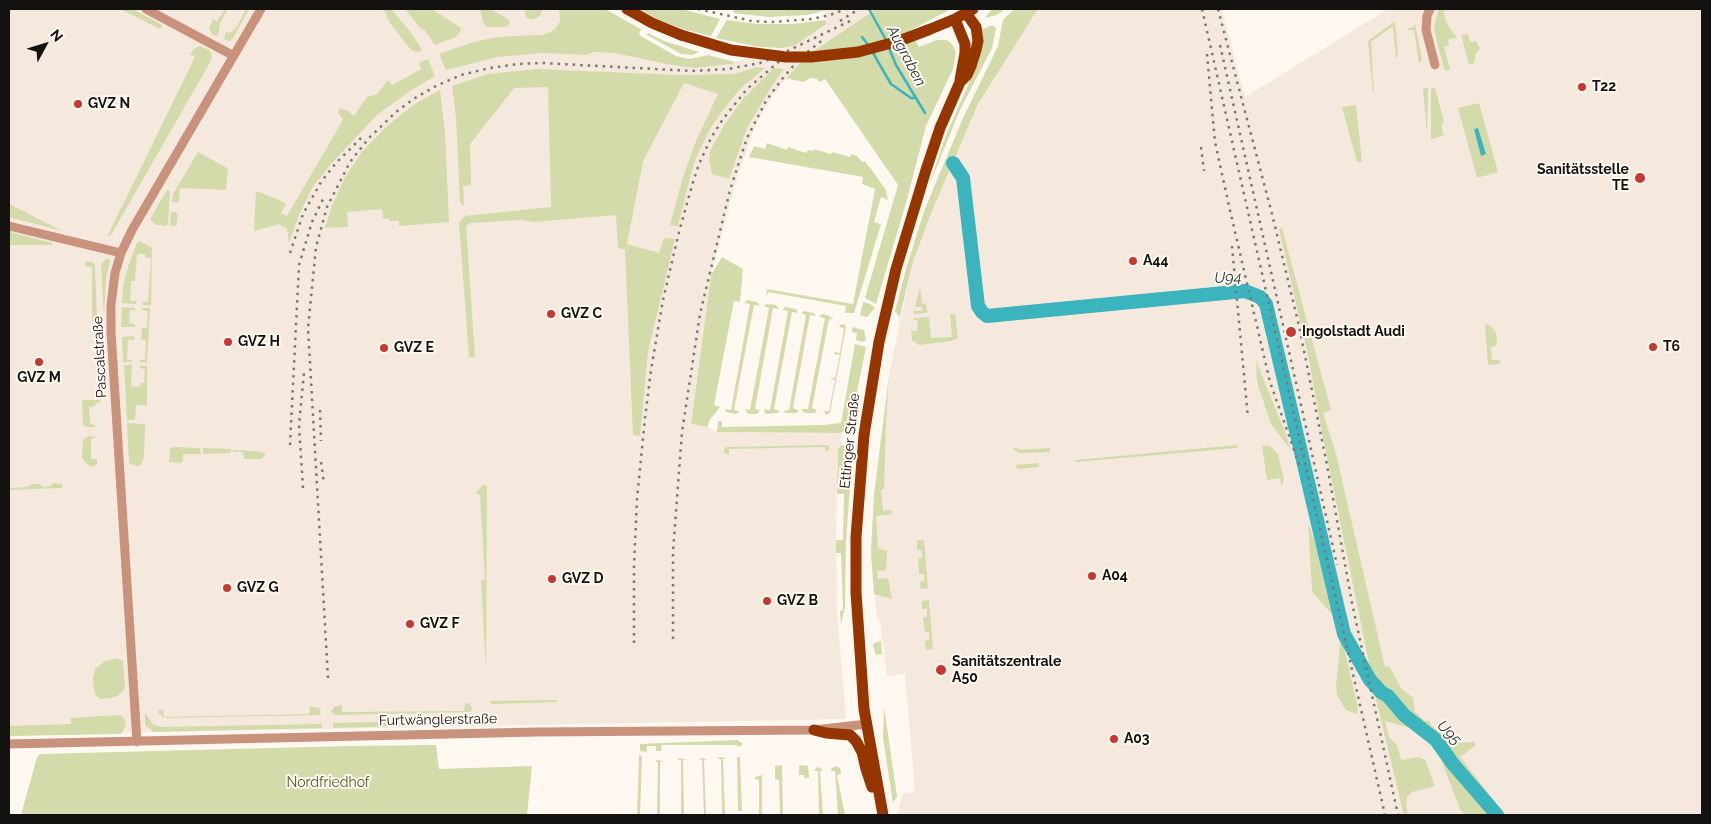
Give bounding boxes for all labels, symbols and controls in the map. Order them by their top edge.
north arrow [20,20,70,70]
water label: Augraben [883,23,929,89]
text: N [47,26,66,45]
place label: T22 [1592,79,1616,95]
marker: T22 [1576,81,1588,93]
place label: GVZ N [88,96,130,112]
marker: GVZ N [72,98,84,110]
place label: Sanitätsstelle TE [1537,162,1629,194]
marker: Sanitätsstelle TE [1633,171,1647,185]
place label: A44 [1143,253,1169,269]
marker: A44 [1127,255,1139,267]
water label: U94 [1214,269,1242,287]
place label: GVZ C [561,306,602,322]
marker: GVZ C [545,308,557,320]
street label: Pascalstraße [89,316,111,398]
place label: Ingolstadt Audi [1302,324,1405,340]
marker: Ingolstadt Audi [1284,325,1298,339]
place label: GVZ H [238,334,280,350]
marker: GVZ H [222,336,234,348]
place label: T6 [1663,339,1680,355]
place label: GVZ E [394,340,434,356]
marker: T6 [1647,341,1659,353]
marker: GVZ E [378,342,390,354]
marker: GVZ M [33,356,45,368]
place label: GVZ M [17,370,61,386]
street label: Ettinger Straße [837,392,863,490]
place label: A04 [1102,568,1128,584]
marker: A04 [1086,570,1098,582]
place label: GVZ D [562,571,603,587]
marker: GVZ D [546,573,558,585]
place label: GVZ G [237,580,279,596]
marker: GVZ G [221,582,233,594]
place label: GVZ B [777,593,818,609]
marker: GVZ B [761,595,773,607]
place label: GVZ F [420,616,459,632]
marker: GVZ F [404,618,416,630]
place label: Sanitätszentrale A50 [952,654,1061,686]
marker: Sanitätszentrale A50 [934,663,948,677]
street label: Furtwänglerstraße [379,711,497,729]
water label: U95 [1433,717,1465,749]
place label: A03 [1124,731,1150,747]
marker: A03 [1108,733,1120,745]
park label: Nordfriedhof [287,775,369,791]

